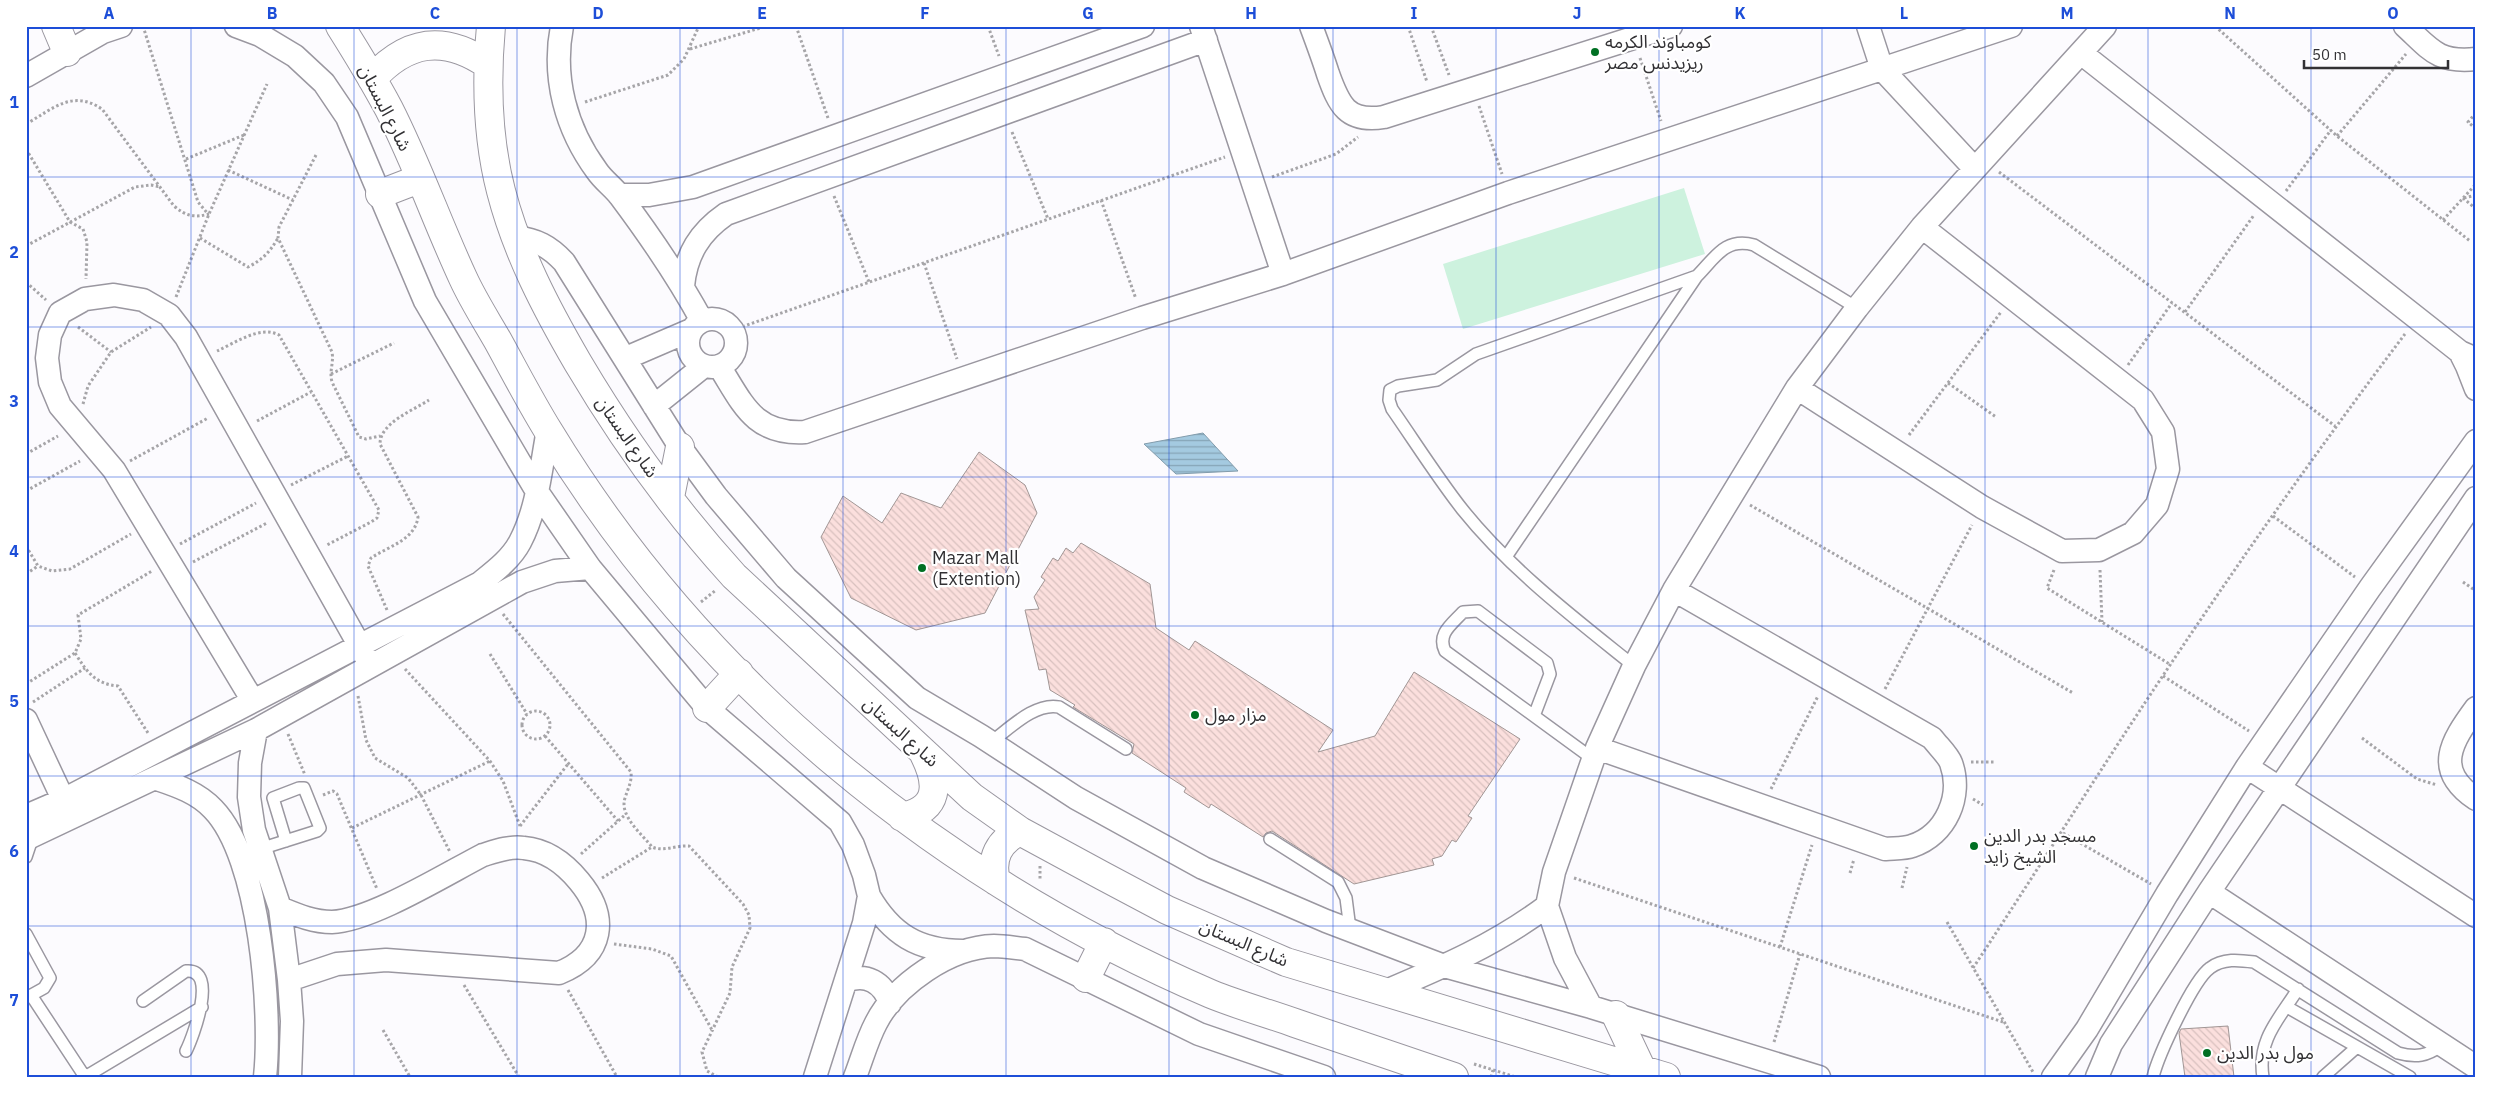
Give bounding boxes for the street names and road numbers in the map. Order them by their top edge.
street label: شارع البستان [351,61,417,156]
street label: شارع البستان [589,392,664,484]
street label: شارع البستان [857,692,944,774]
street label: شارع البستان [1195,914,1292,974]

